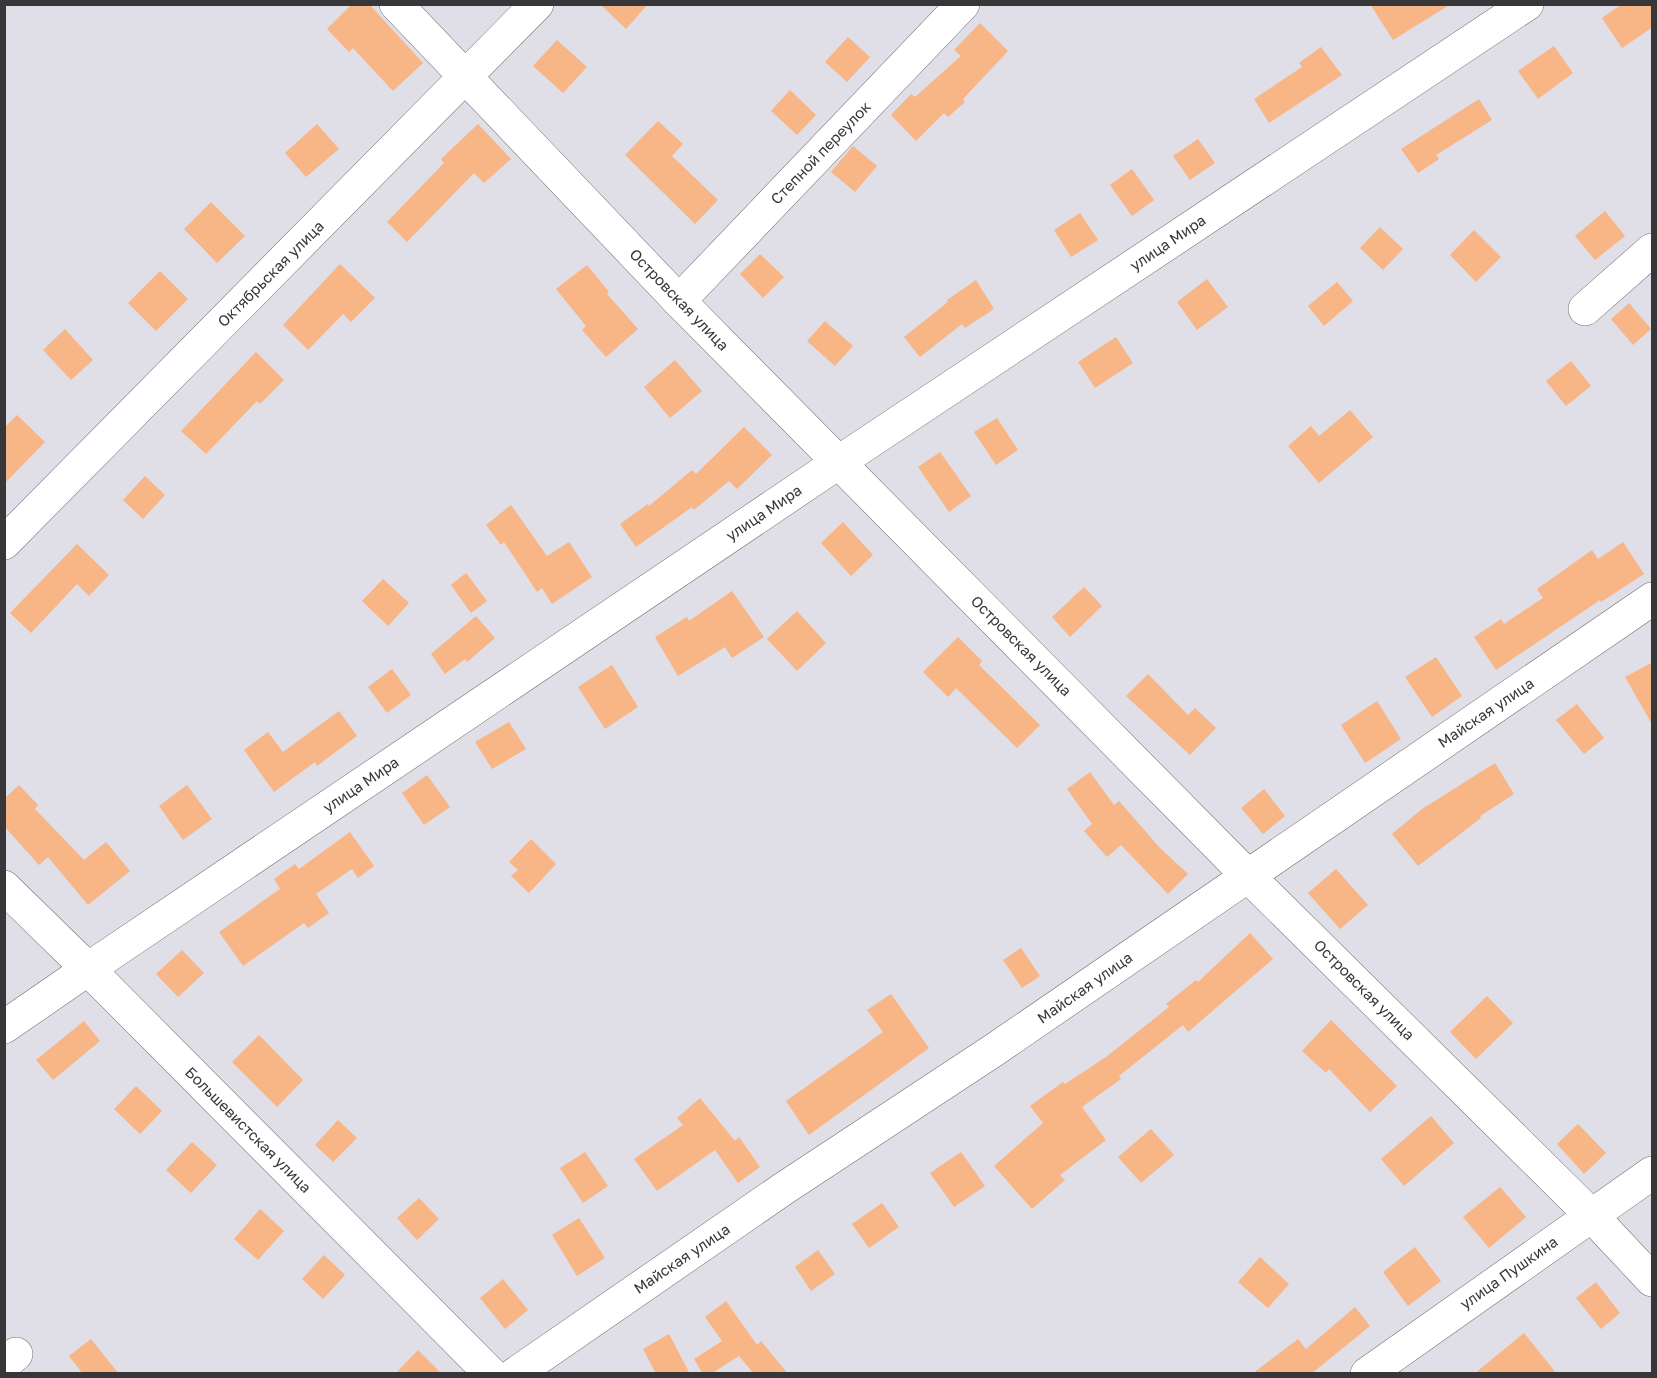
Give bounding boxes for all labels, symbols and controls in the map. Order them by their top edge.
street label: Степной переулок [767,97,874,207]
street label: улица Мира [1126,210,1209,274]
street label: Октябрьская улица [213,216,327,330]
street label: Островская улица [626,245,733,354]
street label: улица Мира [722,480,805,544]
street label: Островская улица [968,591,1076,699]
street label: Майская улица [1434,673,1537,751]
street label: улица Мира [319,752,402,816]
street label: Островская улица [1311,935,1419,1043]
street label: Майская улица [1033,948,1135,1027]
street label: Большевистская улица [182,1063,315,1196]
street label: Майская улица [630,1219,733,1297]
street label: улица Пушкина [1456,1232,1561,1313]

